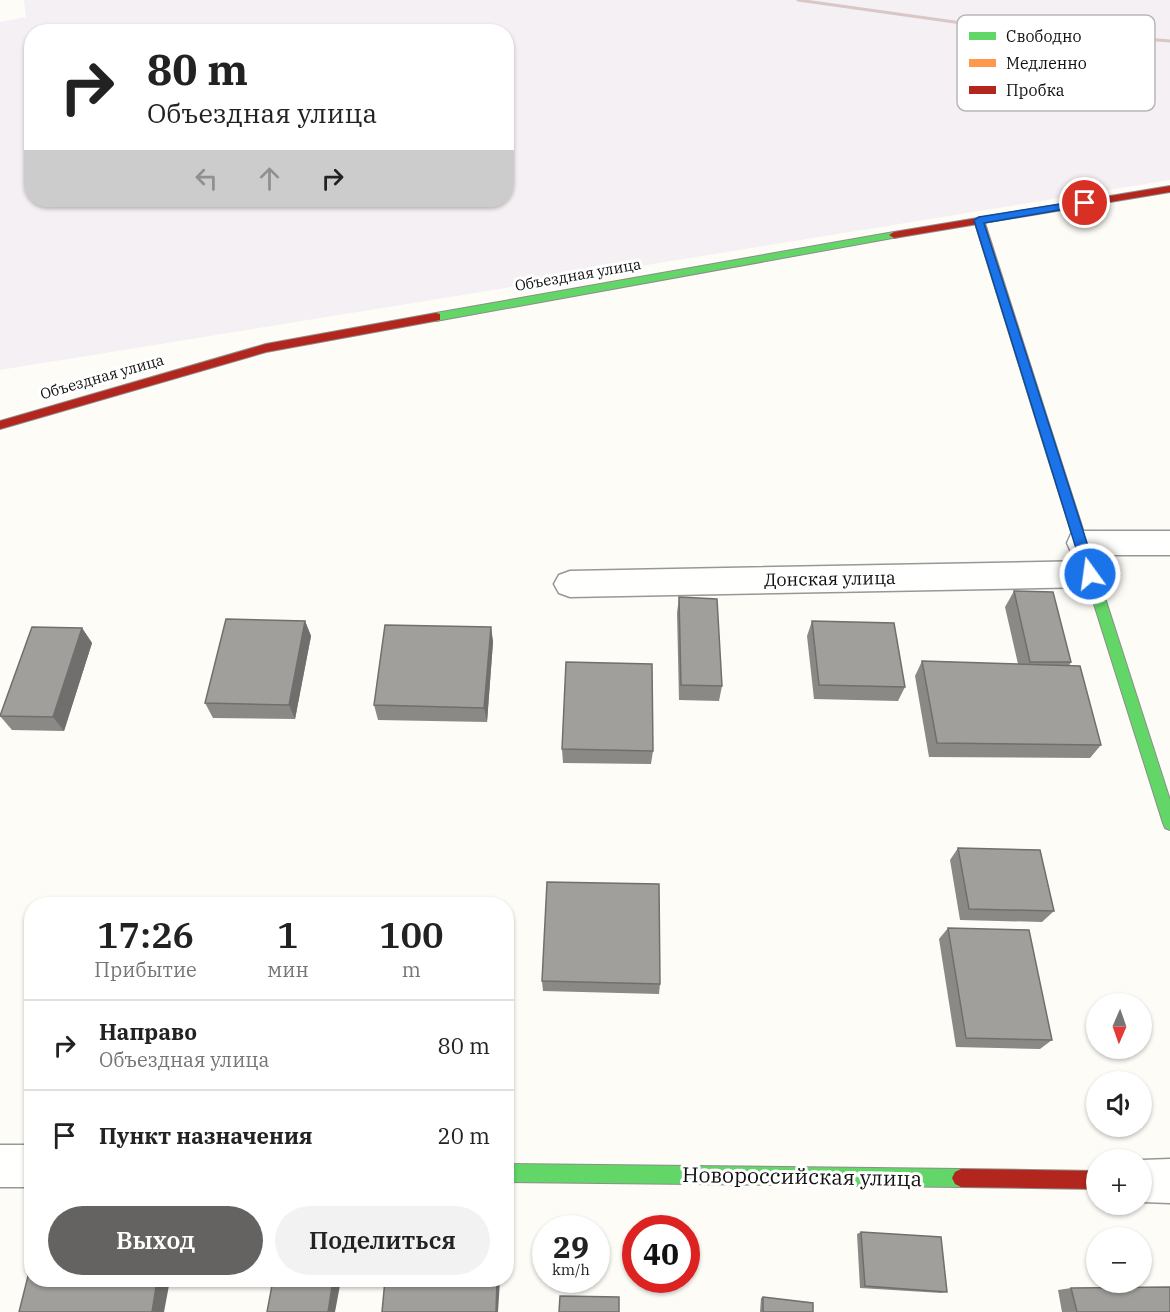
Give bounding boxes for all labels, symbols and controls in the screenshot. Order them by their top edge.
legend [957,15,1155,111]
text: Свободно [1006,26,1082,46]
text: 80 m [147,42,248,97]
icon: right [48,48,126,126]
text: Медленно [1006,53,1087,73]
text: Пробка [1006,80,1065,100]
text: Объездная улица [147,95,377,130]
icon: left [190,162,223,195]
icon: ahead [253,162,286,195]
icon: right [316,162,349,195]
pin [1059,177,1110,228]
icon: arrive [1068,186,1101,219]
street label: Объездная улица [513,254,643,295]
street label: Объездная улица [38,350,166,403]
position arrow [1058,542,1122,606]
street label: Донская улица [764,566,896,591]
text: 17:26 [97,911,194,958]
text: 1 [277,911,299,958]
text: 100 [379,911,444,958]
text: Прибытие [94,956,197,983]
text: мин [267,956,309,983]
text: m [402,956,421,983]
north arrow [1086,993,1152,1059]
map controls [1086,993,1152,1293]
text: Направо [99,1017,197,1046]
icon: right [48,1029,81,1062]
text: 80 m [438,1031,490,1060]
text: Объездная улица [99,1046,270,1073]
button: sound [1086,1071,1152,1137]
icon: arrive [48,1119,81,1152]
text: Пункт назначения [99,1121,313,1150]
text: 20 m [438,1121,490,1150]
button: + [1086,1149,1152,1215]
street label: Новороссийская улица [682,1160,922,1192]
button: Выход [48,1206,263,1275]
button: Поделиться [275,1206,490,1275]
speed limit sign: 40 [622,1215,700,1293]
text: 29 [553,1227,589,1266]
button: − [1086,1227,1152,1293]
text: km/h [552,1260,590,1279]

